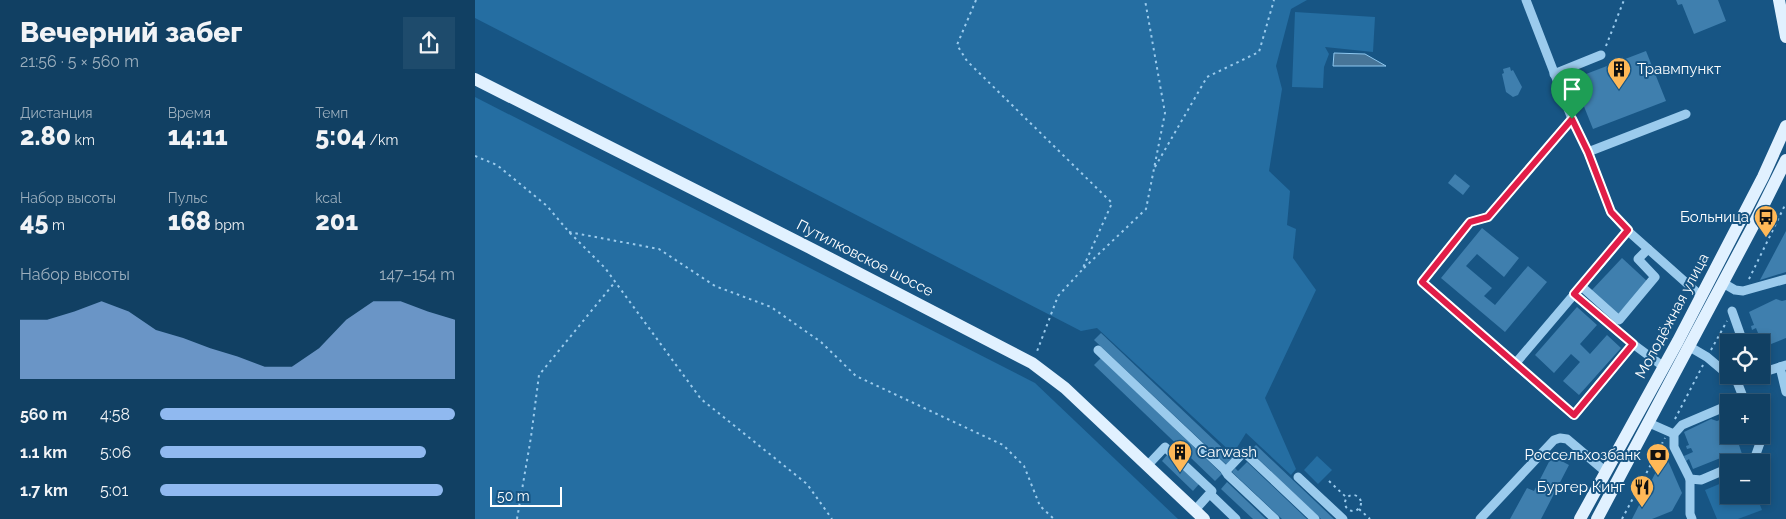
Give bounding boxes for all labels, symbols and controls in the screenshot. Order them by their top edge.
text: Вечерний забег [20,16,242,49]
button: share [403,17,455,69]
text: 21:56 · 5 × 560 m [20,52,139,71]
building icon: Травмпункт [1606,56,1632,90]
place label: Травмпункт [1637,60,1721,78]
pin [1551,68,1593,119]
icon: arrive [1558,75,1586,103]
text: Дистанция [20,105,93,121]
text: Время [168,105,211,121]
text: Темп [315,105,348,121]
text: 2.80 [20,121,71,151]
text: 14:11 [168,121,228,151]
text: 5:04 [315,121,366,151]
text: km [71,132,95,148]
text: /km [366,132,398,148]
text: Набор высоты [20,190,116,206]
text: Пульс [168,190,208,206]
text: kcal [315,190,342,206]
bus stop icon: Больница [1753,204,1779,238]
text: 45 [20,206,48,236]
text: 168 [168,206,211,236]
text: 201 [315,206,358,236]
place label: Больница [1680,208,1749,226]
street label: Путилковское шоссе [794,216,937,300]
text: m [48,217,65,233]
text: bpm [211,217,245,233]
street label: Молодёжная улица [1631,250,1713,382]
text: Набор высоты [20,265,130,284]
text: 147–154 m [379,265,455,284]
map controls [1720,334,1770,504]
button: locate [1720,334,1770,384]
button: + [1720,394,1770,444]
text: 560 m [20,405,67,424]
text: 4:58 [100,405,130,424]
building icon: Carwash [1167,439,1193,473]
bank icon: Россельхозбанк [1645,442,1671,476]
text: 1.1 km [20,443,67,462]
text: 5:06 [100,443,131,462]
place label: Carwash [1197,443,1257,461]
place label: Россельхозбанк [1525,446,1641,464]
button: − [1720,454,1770,504]
restaurant icon: Бургер Кинг [1629,474,1655,508]
place label: Бургер Кинг [1537,478,1625,496]
text: 1.7 km [20,481,68,500]
text: 5:01 [100,481,128,500]
scale bar [490,484,563,507]
text: 50 m [497,488,530,504]

